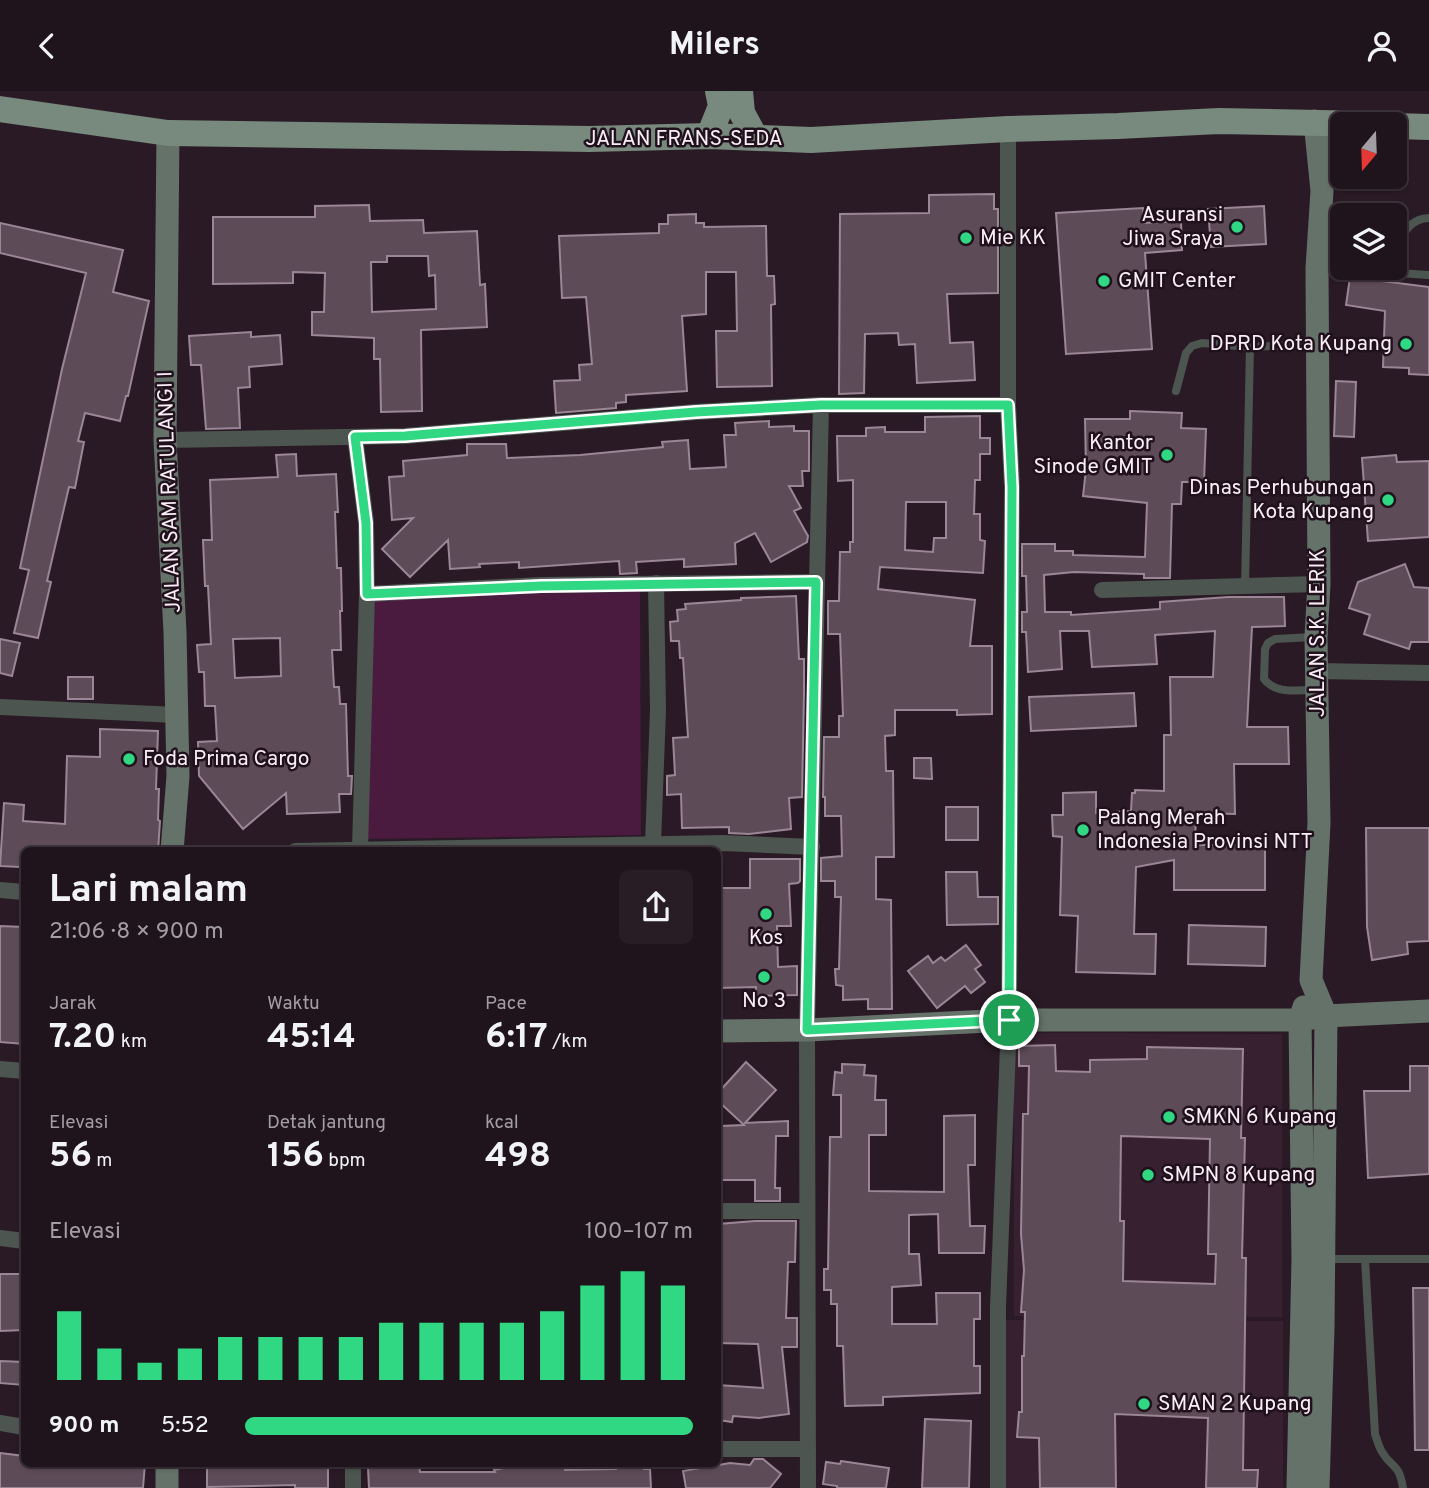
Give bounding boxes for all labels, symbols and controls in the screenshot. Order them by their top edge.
text: Milers [669,26,760,66]
icon: back [28,27,66,65]
icon: person [1363,27,1401,65]
north arrow [1330,112,1407,189]
map controls [1330,112,1407,280]
street label: JALAN FRANS-SEDA [585,126,783,153]
place label: Asuransi Jiwa Sraya [1122,202,1223,253]
button: layers [1330,203,1407,280]
marker: Asuransi Jiwa Sraya [1229,219,1245,235]
place label: Mie KK [980,225,1046,252]
marker: Mie KK [958,230,974,246]
place label: GMIT Center [1118,268,1236,295]
marker: GMIT Center [1096,273,1112,289]
place label: DPRD Kota Kupang [1210,331,1392,358]
marker: DPRD Kota Kupang [1398,336,1414,352]
street label: JALAN SAM RATULANGI I [152,371,188,613]
place label: Kantor Sinode GMIT [1034,430,1153,481]
marker: Kantor Sinode GMIT [1159,447,1175,463]
place label: Dinas Perhubungan Kota Kupang [1189,475,1374,526]
marker: Dinas Perhubungan Kota Kupang [1380,492,1396,508]
street label: JALAN S.K. LERIK [1305,549,1332,717]
place label: Foda Prima Cargo [143,746,309,773]
marker: Foda Prima Cargo [121,751,137,767]
place label: Palang Merah Indonesia Provinsi NTT [1097,805,1313,856]
marker: Palang Merah Indonesia Provinsi NTT [1075,822,1091,838]
text: Lari malam [49,867,248,916]
button: share [619,870,693,944]
marker: Kos [758,906,774,922]
text: 21:06 · 8 × 900 m [49,918,224,947]
place label: Kos [749,925,783,952]
marker: No 3 [756,969,772,985]
place label: No 3 [742,988,786,1015]
pin [979,990,1039,1050]
text: Jarak [49,992,97,1016]
text: Waktu [267,992,320,1016]
text: Pace [485,992,527,1016]
icon: arrive [990,1001,1028,1039]
text: 7.20 [49,1016,116,1060]
text: 45:14 [267,1016,356,1060]
text: 6:17 [485,1016,548,1060]
text: km [116,1030,147,1054]
text: /km [548,1030,588,1054]
place label: SMKN 6 Kupang [1183,1104,1337,1131]
marker: SMKN 6 Kupang [1161,1109,1177,1125]
text: Elevasi [49,1111,108,1135]
text: Detak jantung [267,1111,386,1135]
text: kcal [485,1111,519,1135]
text: 56 [49,1135,92,1179]
text: 156 [267,1135,324,1179]
text: 498 [485,1135,551,1179]
text: m [92,1149,112,1173]
text: bpm [324,1149,366,1173]
place label: SMPN 8 Kupang [1162,1162,1315,1189]
marker: SMPN 8 Kupang [1140,1167,1156,1183]
text: Elevasi [49,1218,121,1247]
text: 100–107 m [585,1218,693,1247]
place label: SMAN 2 Kupang [1158,1391,1312,1418]
marker: SMAN 2 Kupang [1136,1396,1152,1412]
text: 900 m [49,1412,119,1441]
text: 5:52 [161,1412,209,1441]

